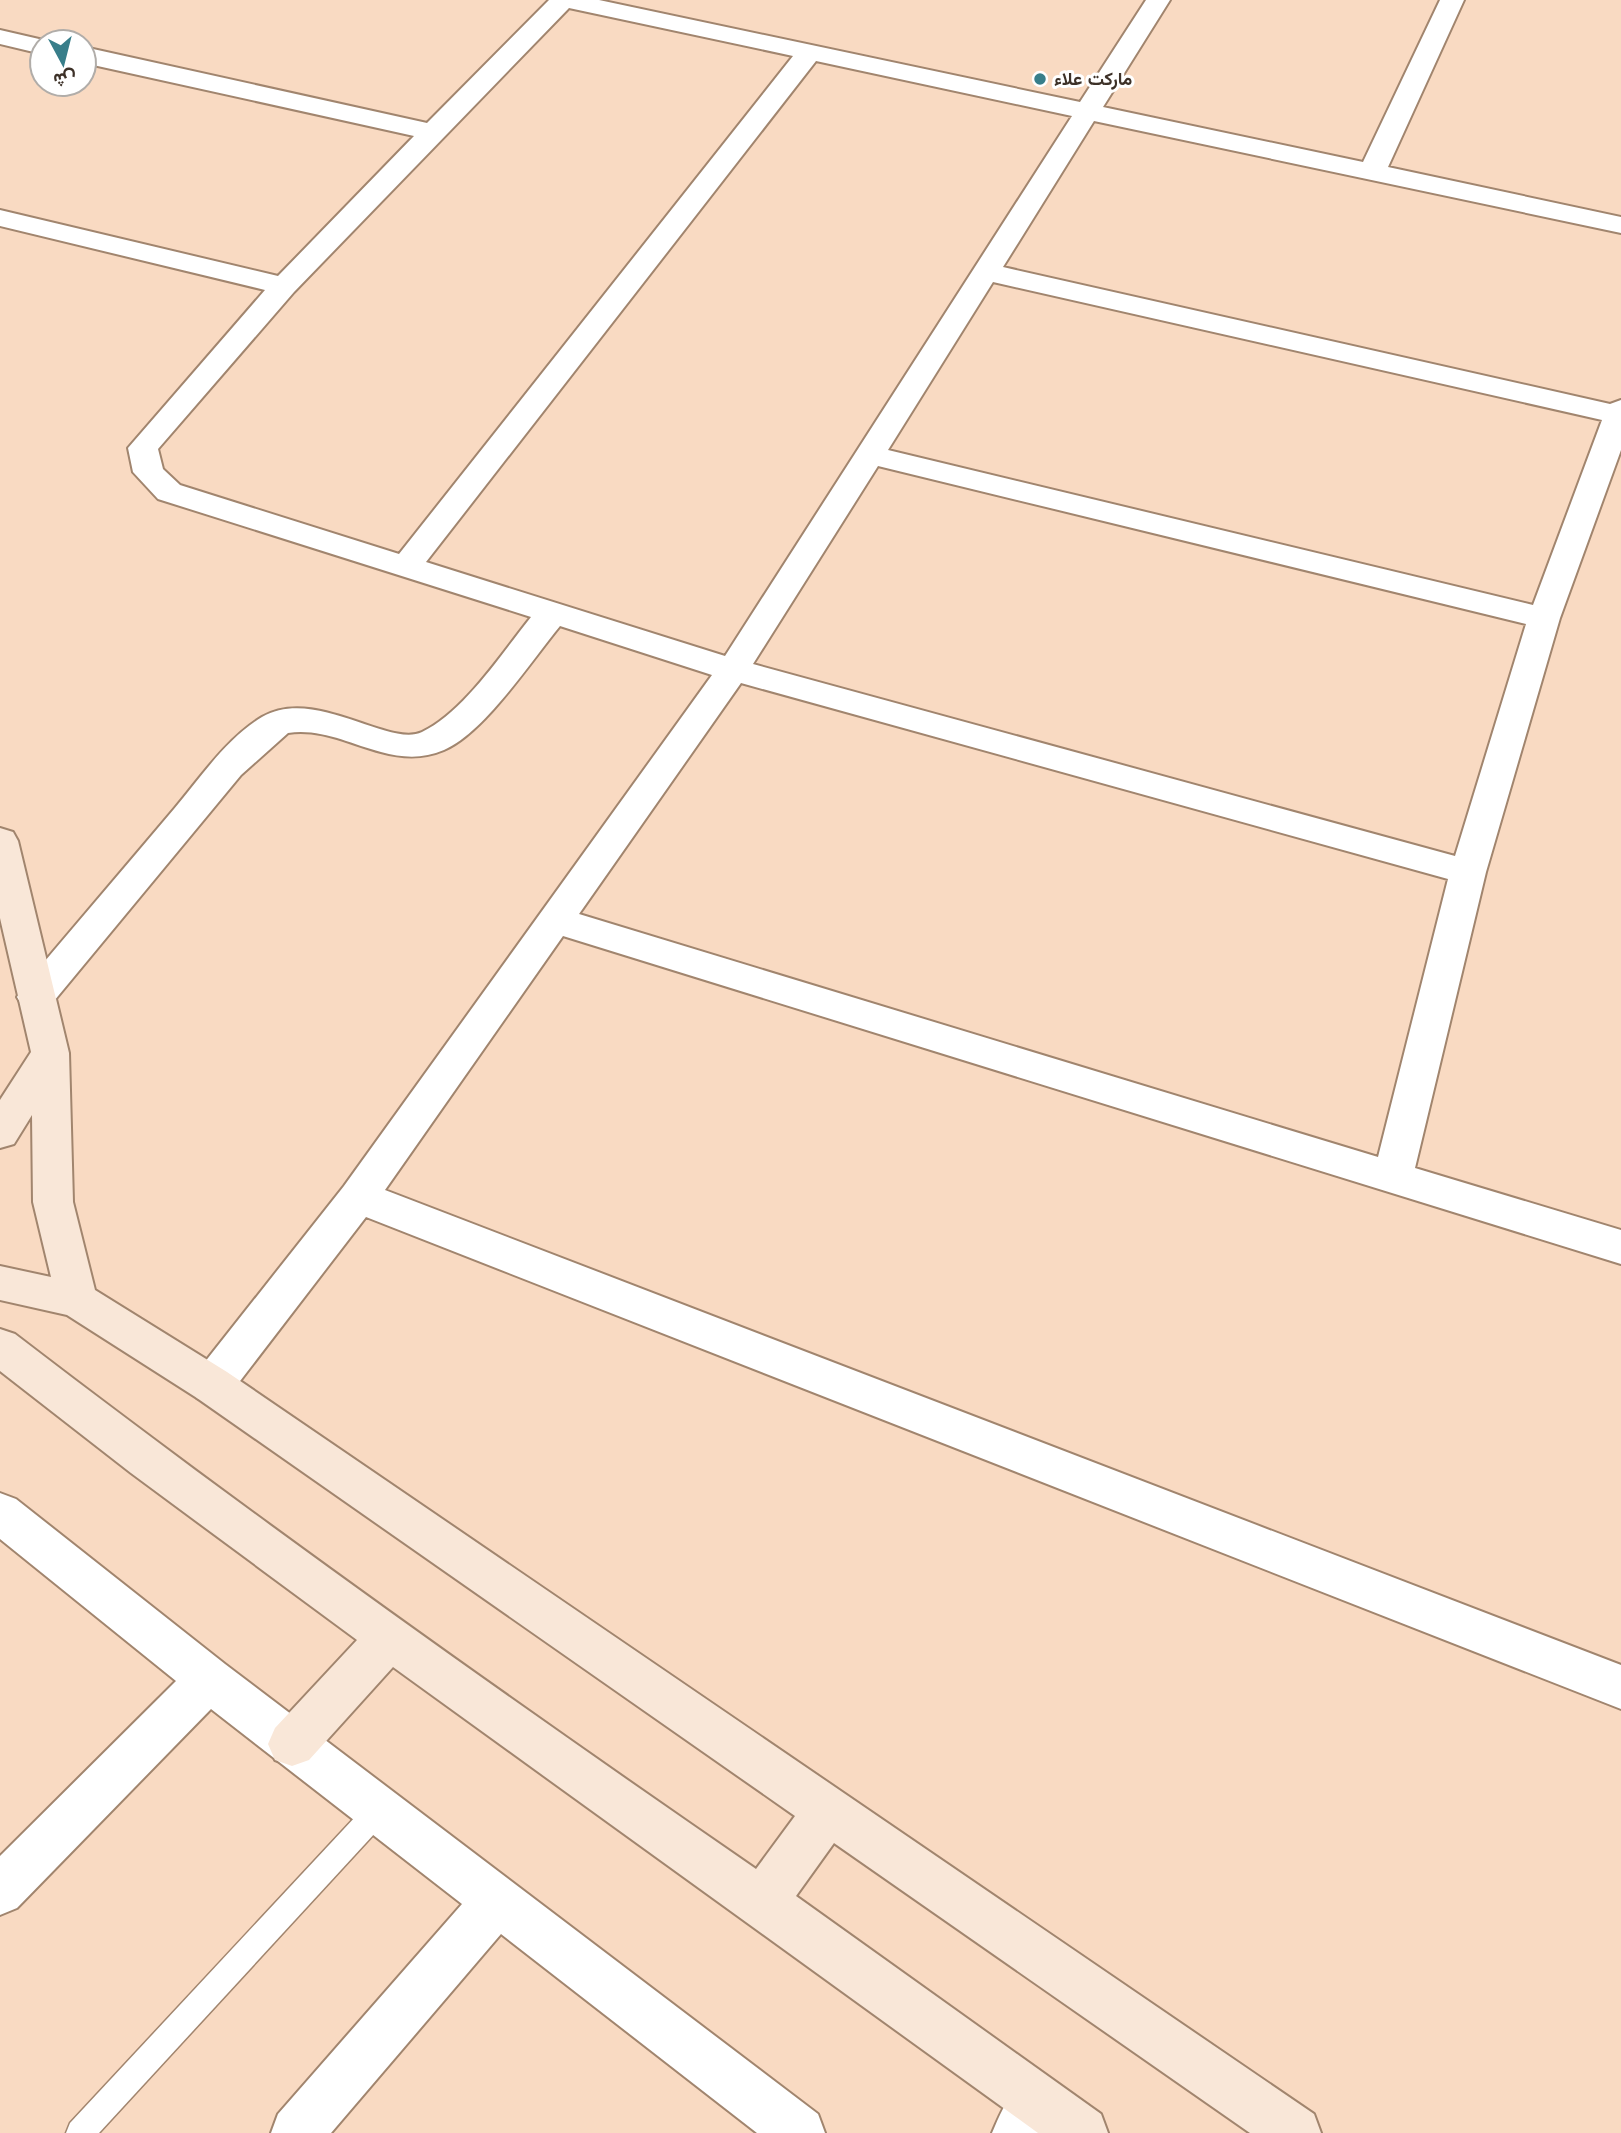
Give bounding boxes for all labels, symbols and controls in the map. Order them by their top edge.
north arrow [28,28,98,98]
text: ش [52,65,78,94]
place label: ماركت علاء [1054,66,1133,92]
marker: ماركت علاء [1032,71,1048,87]

